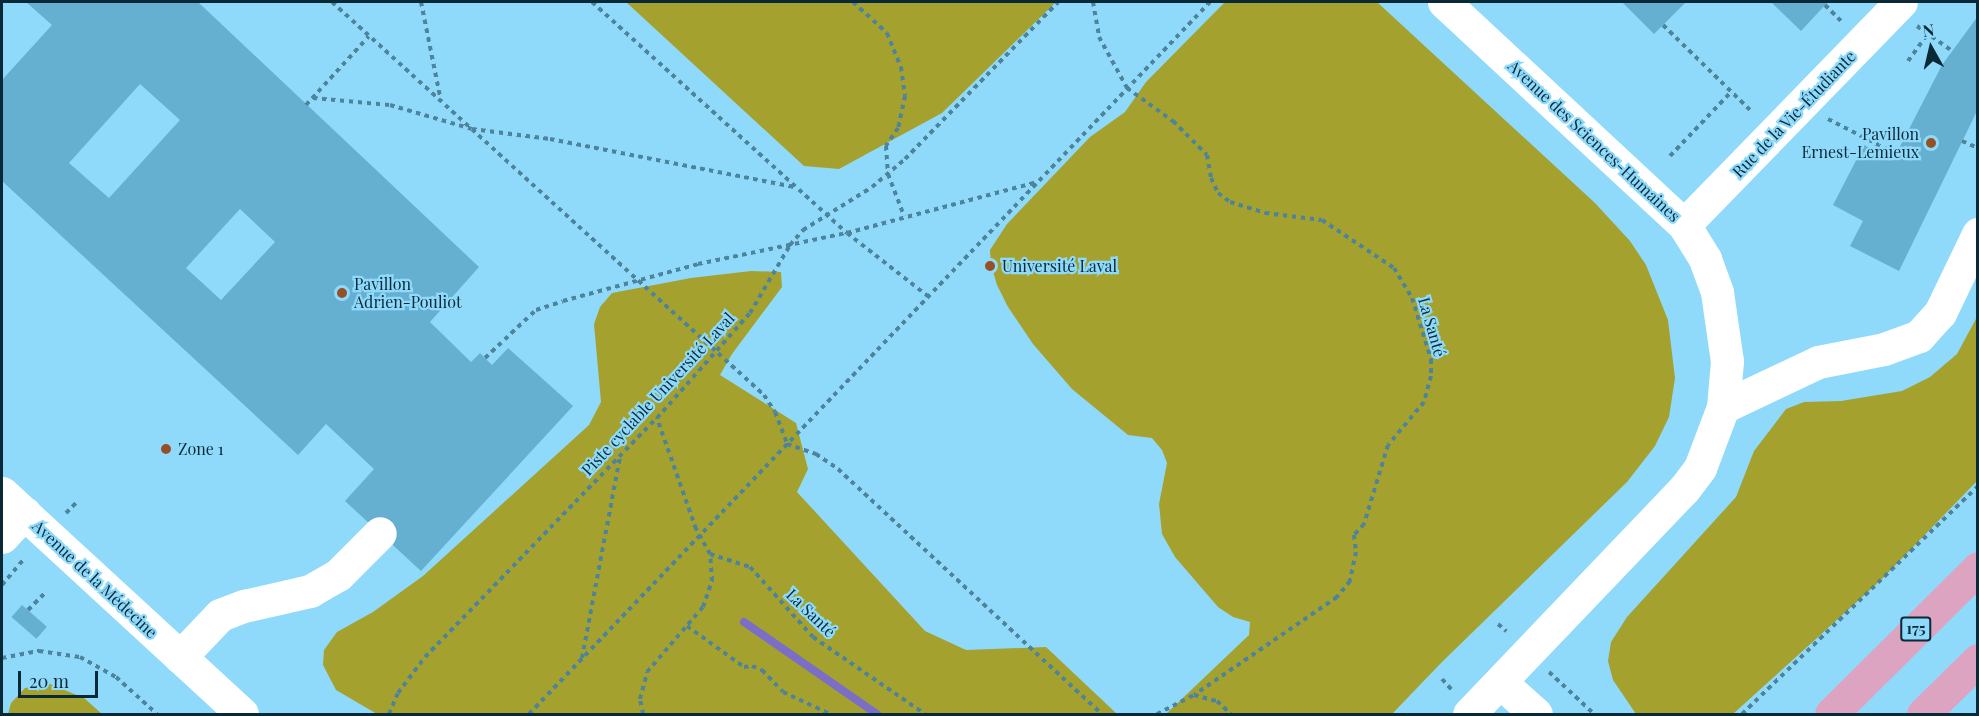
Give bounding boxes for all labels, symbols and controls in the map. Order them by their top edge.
north arrow [1901,18,1961,78]
text: N [1921,18,1936,41]
street label: Rue de la Vie-Étudiante [1728,46,1860,182]
street label: Avenue des Sciences-Humaines [1504,56,1684,226]
place label: Pavillon Ernest-Lemieux [1802,124,1919,162]
marker: Pavillon Ernest-Lemieux [1924,136,1938,150]
place label: Université Laval [1002,256,1117,276]
marker: Université Laval [983,259,997,273]
place label: Pavillon Adrien-Pouliot [354,274,462,312]
marker: Pavillon Adrien-Pouliot [335,286,349,300]
street label: La Santé [1414,295,1450,359]
street label: Piste cyclable Université Laval [578,309,738,479]
place label: Zone 1 [178,439,224,459]
marker: Zone 1 [159,442,173,456]
street label: Avenue de la Médecine [29,516,161,642]
street label: La Santé [782,585,840,641]
road number: 175 [1900,617,1932,641]
scale bar [21,659,100,697]
text: 20 m [29,669,69,693]

